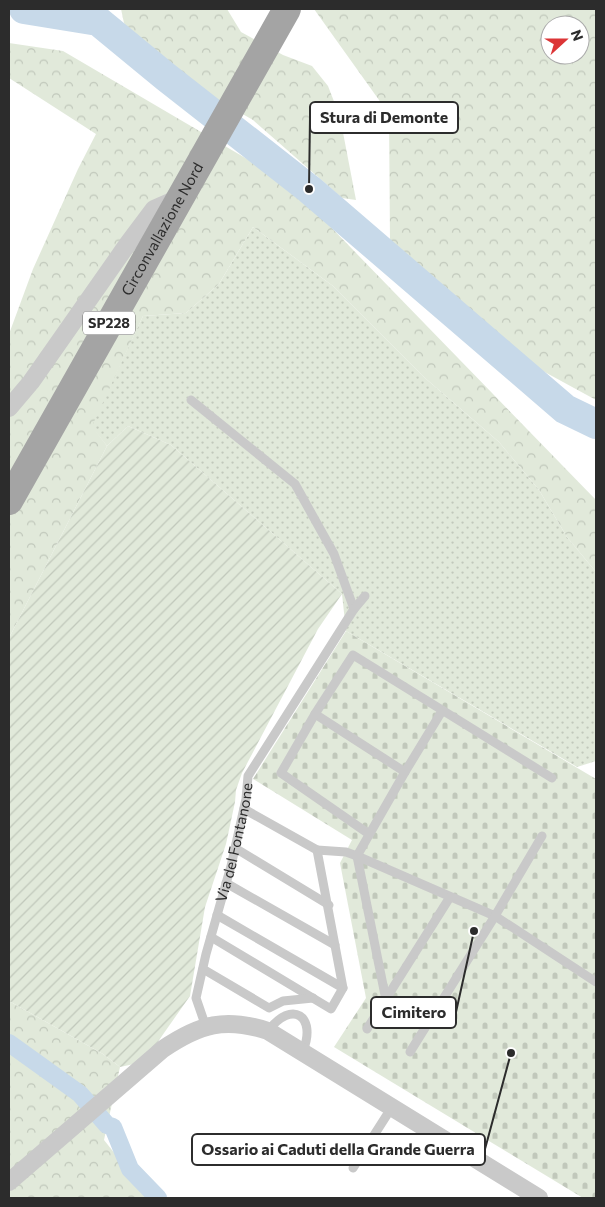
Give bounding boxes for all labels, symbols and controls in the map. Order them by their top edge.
north arrow [540,15,590,65]
text: N [568,27,587,43]
callout: Stura di Demonte [310,102,458,133]
text: Stura di Demonte [320,107,448,126]
street label: Circonvallazione Nord [117,159,206,299]
road number: SP228 [83,312,135,334]
street label: Via del Fontanone [211,782,255,904]
callout: Cimitero [371,997,456,1028]
text: Cimitero [382,1002,447,1021]
callout: Ossario ai Caduti della Grande Guerra [192,1134,485,1165]
text: Ossario ai Caduti della Grande Guerra [201,1139,475,1158]

